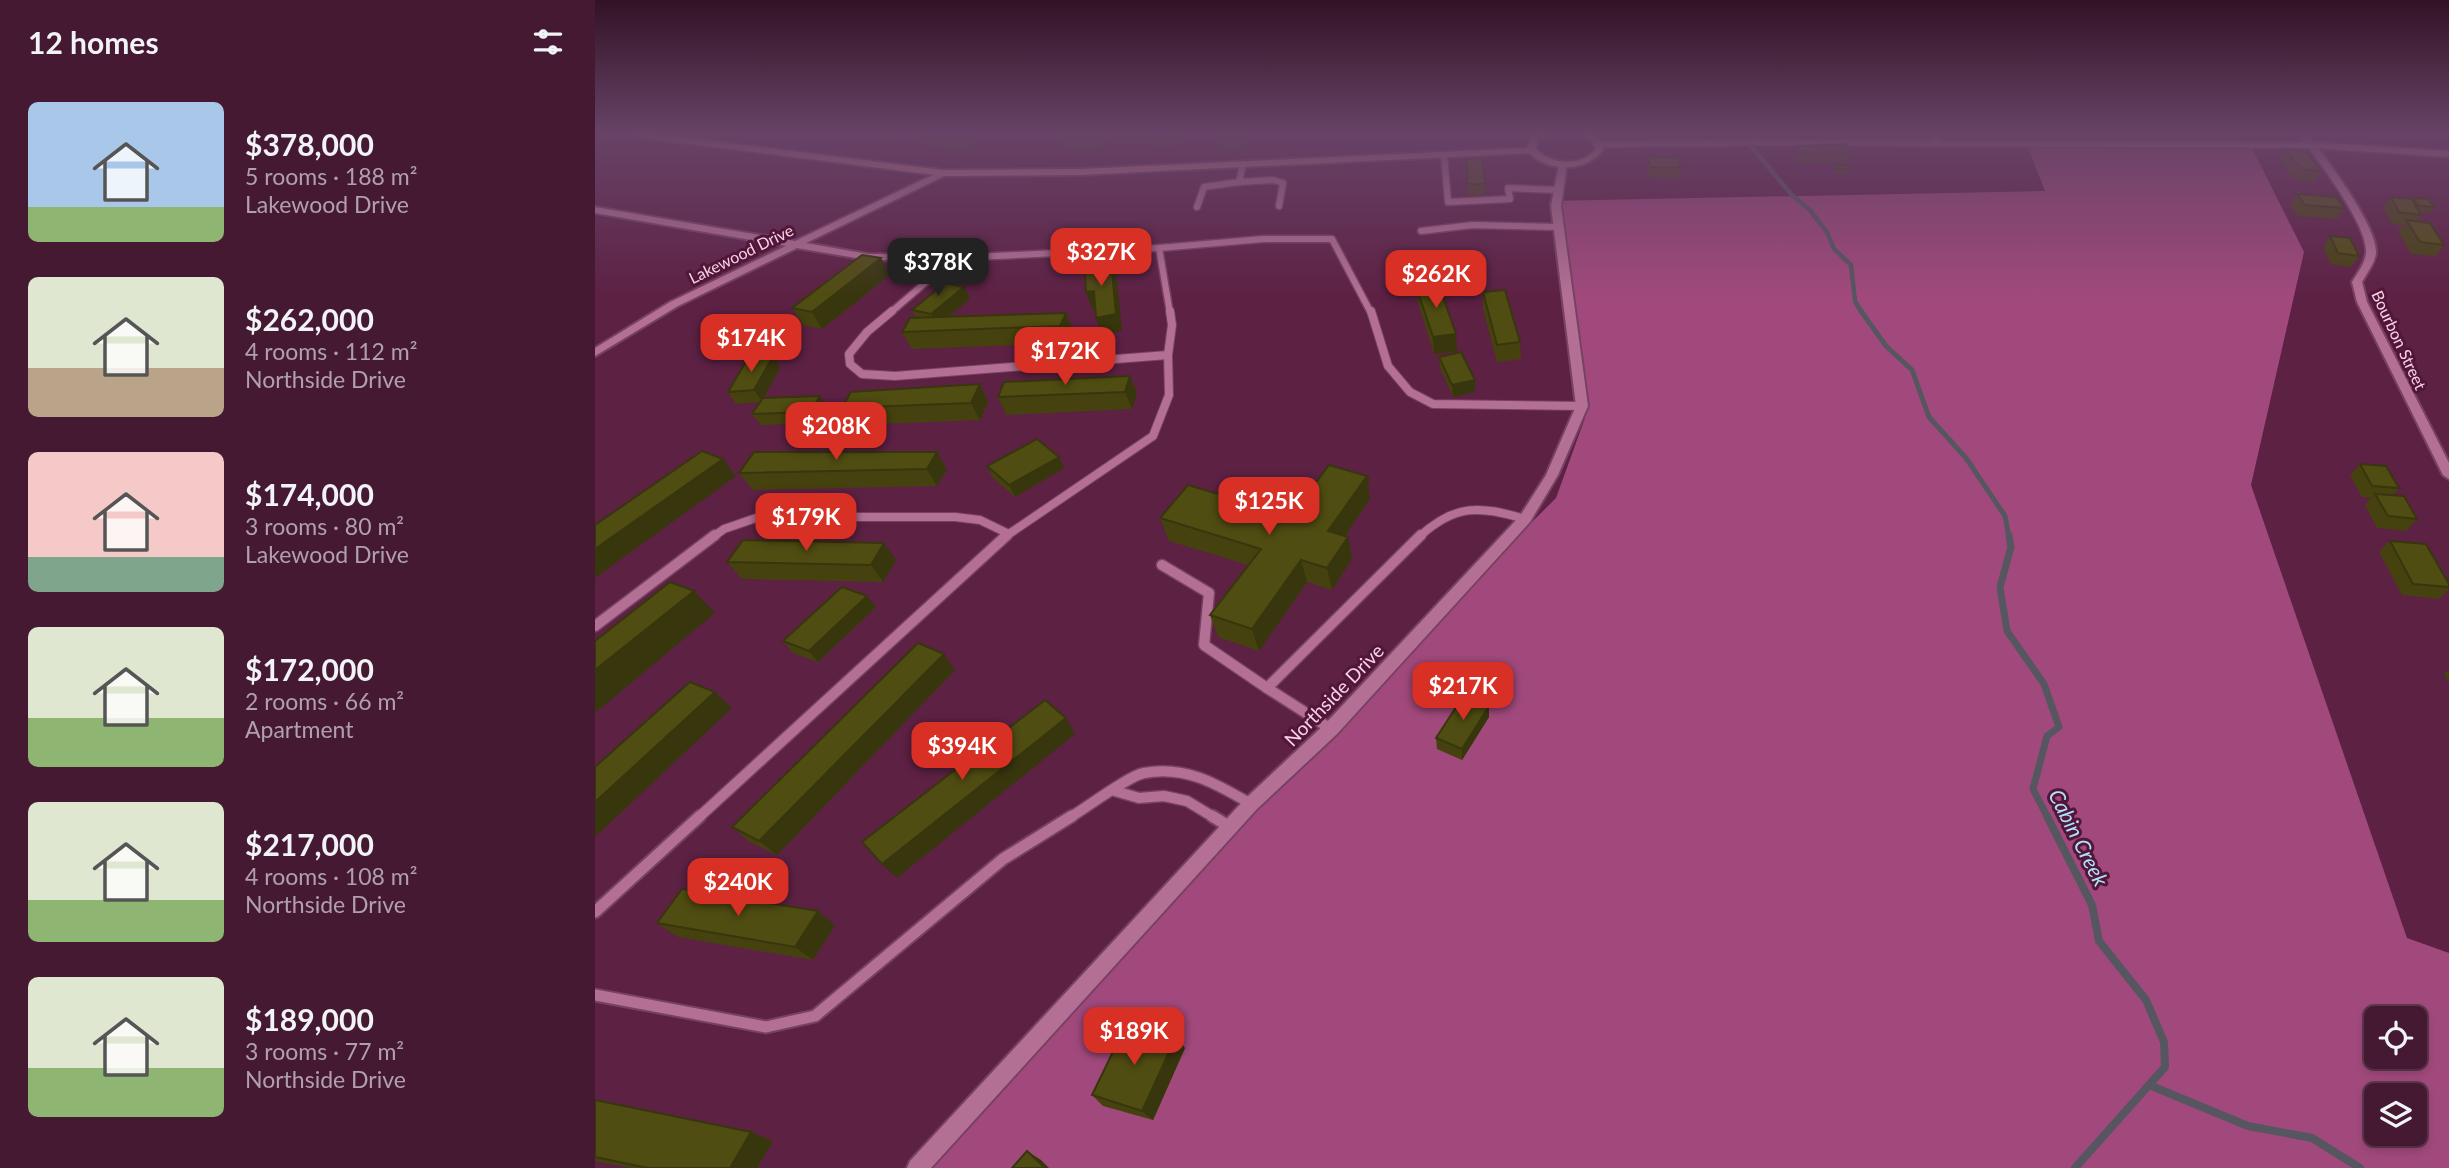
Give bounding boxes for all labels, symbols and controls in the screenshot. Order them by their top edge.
icon: filters [529,23,567,61]
text: 12 homes [28,24,159,60]
text: $378,000 [245,126,374,162]
icon: home [84,130,168,214]
text: 5 rooms · 188 m² [245,162,417,190]
text: Lakewood Drive [245,190,409,218]
street label: Lakewood Drive [685,220,796,287]
pin: $327K [1052,229,1150,288]
text: $327K [1066,237,1136,265]
pin: $378K [889,238,987,298]
text: $378K [903,247,973,275]
pin: $262K [1387,250,1485,310]
text: $262K [1401,259,1471,287]
street label: Bourbon Street [2368,287,2431,393]
text: $262,000 [245,301,374,337]
icon: home [84,305,168,389]
pin: $174K [702,314,800,374]
text: $174K [716,323,786,351]
pin: $172K [1016,328,1114,387]
text: $172K [1030,336,1100,364]
text: 4 rooms · 112 m² [245,337,417,365]
text: Northside Drive [245,365,406,393]
pin: $208K [787,402,885,462]
text: $208K [801,411,871,439]
text: $174,000 [245,476,374,512]
pin: $125K [1220,477,1318,537]
icon: home [84,480,168,564]
text: $125K [1234,486,1304,514]
pin: $179K [757,494,855,553]
text: $179K [771,502,841,530]
text: 3 rooms · 80 m² [245,512,404,540]
text: Lakewood Drive [245,540,409,568]
street label: Northside Drive [1279,639,1388,750]
text: $172,000 [245,651,374,687]
icon: home [84,655,168,739]
pin: $217K [1414,662,1512,722]
text: $217K [1428,671,1498,699]
text: 2 rooms · 66 m² [245,687,404,715]
text: Apartment [245,715,353,743]
pin: $394K [913,722,1011,782]
text: $394K [927,731,997,759]
water label: Cabin Creek [2044,785,2115,891]
text: $217,000 [245,826,374,862]
icon: home [84,830,168,914]
pin: $240K [689,858,787,918]
text: 4 rooms · 108 m² [245,862,417,890]
text: $240K [703,867,773,895]
text: Northside Drive [245,890,406,918]
text: $189,000 [245,1001,374,1037]
icon: home [84,1005,168,1089]
map controls [2364,1006,2427,1146]
button: locate [2364,1006,2427,1069]
pin: $189K [1085,1007,1183,1067]
text: $189K [1099,1016,1169,1044]
text: 3 rooms · 77 m² [245,1037,404,1065]
text: Northside Drive [245,1065,406,1093]
button: layers [2364,1083,2427,1146]

